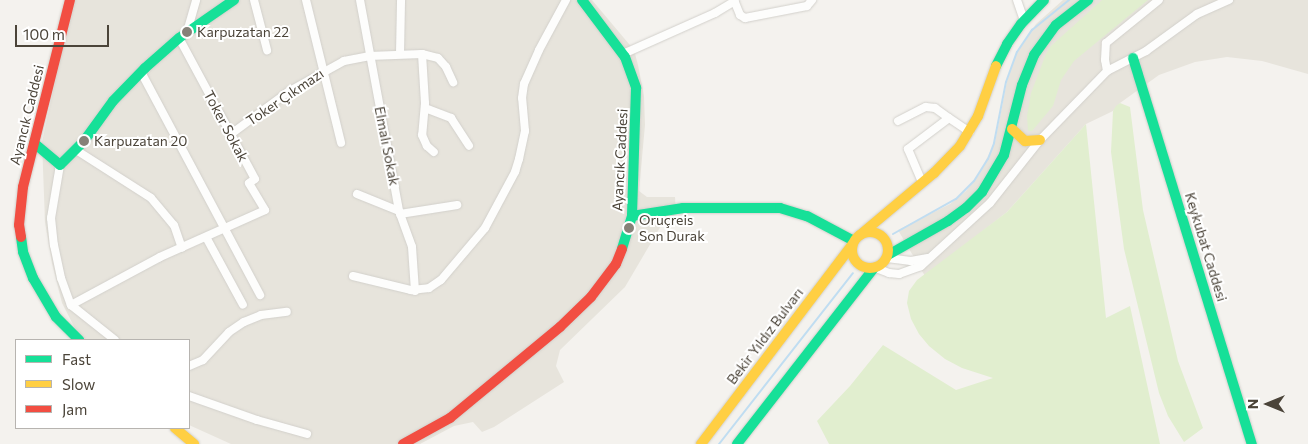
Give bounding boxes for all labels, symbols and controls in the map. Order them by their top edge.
scale bar [18,15,111,47]
place label: Karpuzatan 22 [197,24,289,40]
text: 100 m [23,25,65,43]
marker: Karpuzatan 22 [181,26,193,38]
street label: Ayancık Caddesi [6,63,48,167]
street label: Toker Çıkmazı [243,65,327,129]
street label: Toker Sokak [200,88,252,164]
street label: Elmalı Sokak [371,105,403,187]
street label: Ayancık Caddesi [609,108,631,212]
place label: Karpuzatan 20 [94,133,187,149]
marker: Karpuzatan 20 [78,135,90,147]
street label: Keykubat Caddesi [1181,190,1231,304]
place label: Oruçreis Son Durak [639,212,705,244]
marker: Oruçreis Son Durak [623,222,635,234]
street label: Bekir Yıldız Bulvarı [723,284,807,388]
legend [15,339,190,429]
text: Fast [62,350,91,368]
text: Slow [62,375,95,393]
north arrow [1243,379,1293,429]
text: N [1244,399,1261,409]
text: Jam [62,400,87,418]

